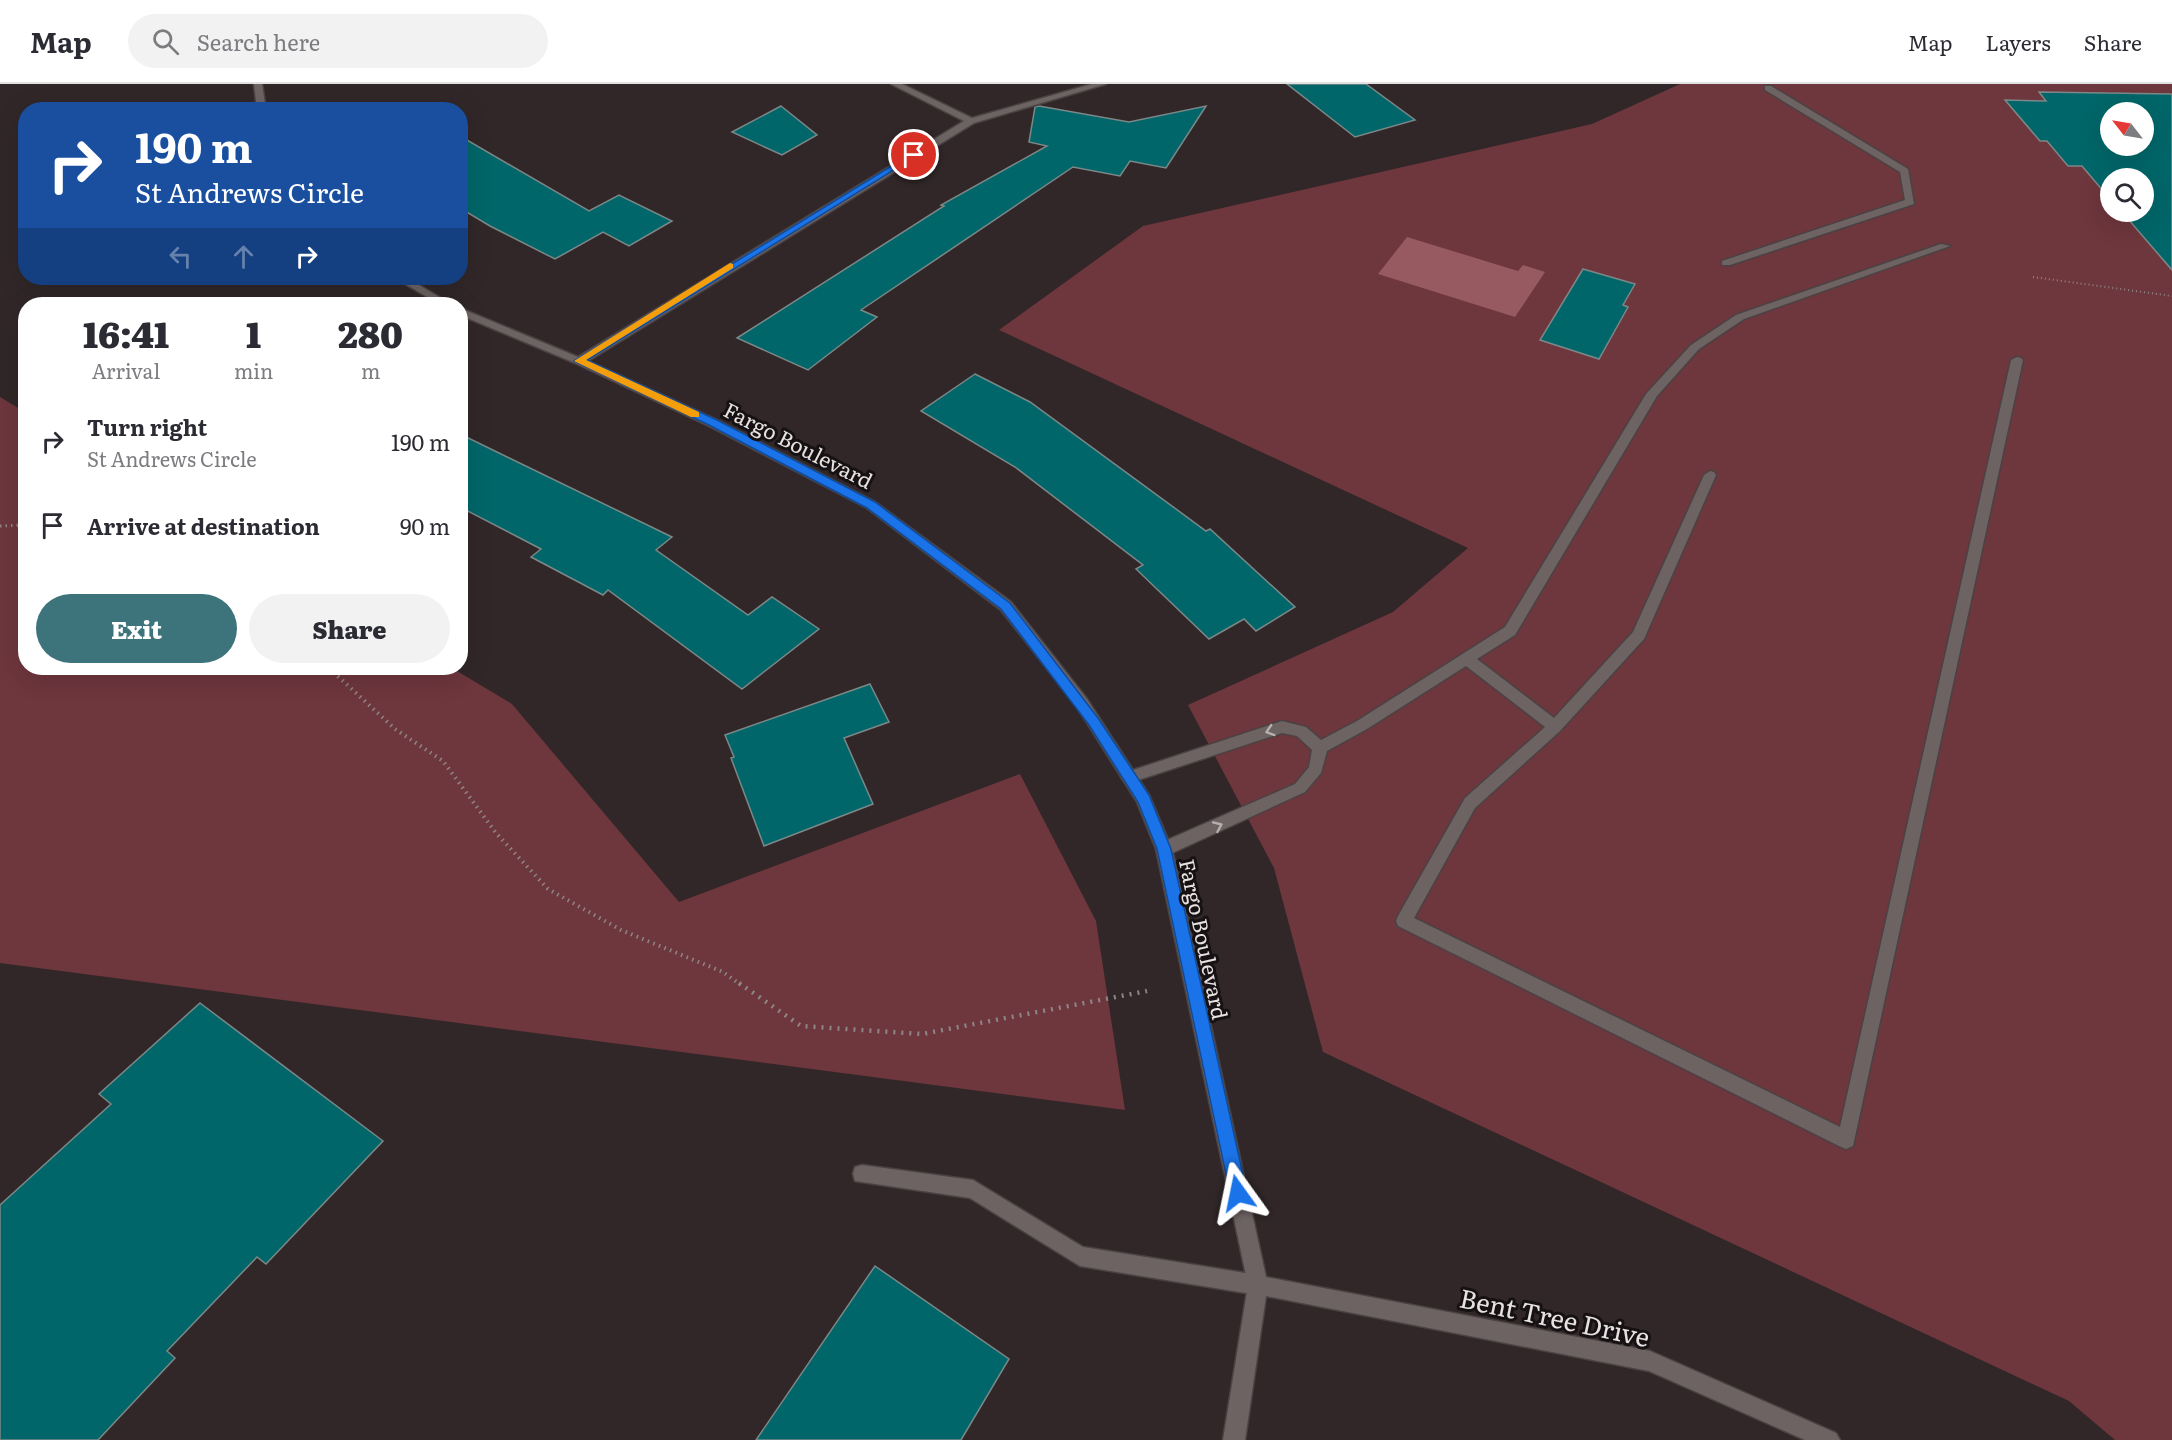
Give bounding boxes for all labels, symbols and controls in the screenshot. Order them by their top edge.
search box [128,14,548,68]
text: Map [30,20,92,62]
icon: search [149,25,182,58]
text: Search here [197,25,320,58]
text: Map [1908,26,1953,57]
text: Layers [1986,26,2051,57]
text: Share [2084,26,2142,57]
north arrow [2100,102,2154,156]
map controls [2100,102,2154,222]
text: 190 m [135,114,253,176]
icon: right [36,126,114,204]
pin [888,129,939,180]
icon: arrive [897,138,930,171]
button: search [2100,168,2154,222]
text: St Andrews Circle [135,171,364,211]
icon: left [164,240,197,273]
icon: ahead [227,240,260,273]
icon: right [290,240,323,273]
text: 16:41 [83,306,169,359]
text: 1 [246,306,261,359]
text: 280 [338,306,403,359]
text: Arrival [92,355,160,385]
text: min [234,355,273,385]
text: m [361,355,380,385]
street label: Fargo Boulevard [719,393,879,495]
text: Turn right [87,410,207,443]
icon: right [36,425,69,458]
text: 190 m [391,425,450,458]
text: St Andrews Circle [87,443,257,473]
icon: arrive [36,509,69,542]
text: Arrive at destination [87,509,320,542]
text: 90 m [400,509,450,542]
button: Exit [36,594,237,663]
button: Share [249,594,450,663]
one-way arrow [1265,724,1276,737]
one-way arrow [1211,821,1222,833]
street label: Fargo Boulevard [1173,856,1237,1022]
position arrow [1206,1161,1270,1225]
street label: Bent Tree Drive [1456,1277,1654,1355]

